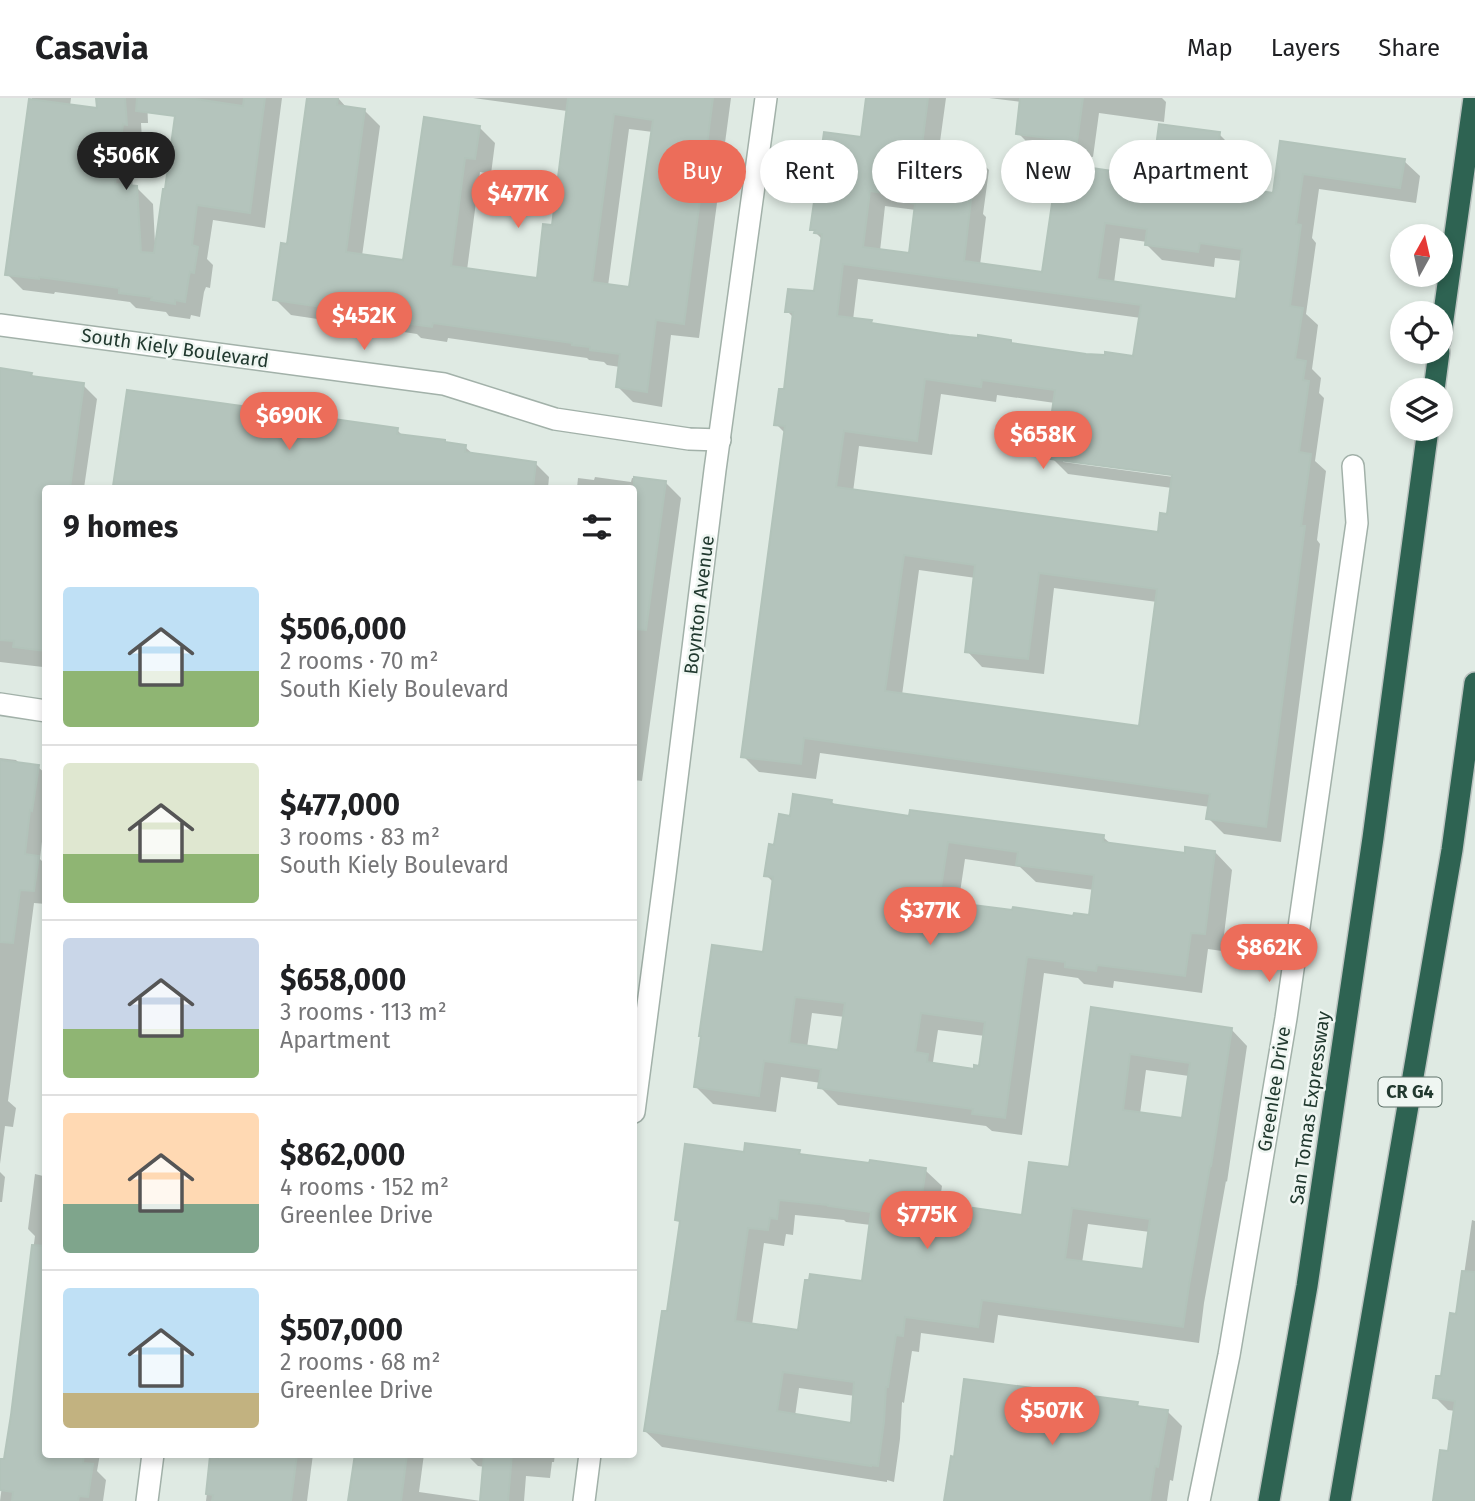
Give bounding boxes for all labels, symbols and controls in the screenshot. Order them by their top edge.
text: Casavia [35,28,149,68]
text: Map [1187,34,1233,62]
text: Layers [1271,34,1340,62]
text: Share [1378,34,1440,62]
pin: $506K [77,132,175,192]
chip: Buy [658,140,746,203]
chip: Rent [760,140,858,203]
chip: Filters [872,140,987,203]
chip: New [1001,140,1095,203]
chip: Apartment [1109,140,1272,203]
text: $506K [93,141,159,169]
pin: $477K [469,170,567,230]
text: $477K [487,179,549,207]
north arrow [1390,224,1452,287]
map controls [1390,224,1453,441]
pin: $452K [315,292,413,352]
text: $452K [332,301,396,329]
button: locate [1390,301,1453,364]
street label: South Kiely Boulevard [80,323,270,373]
button: layers [1390,378,1453,441]
pin: $690K [240,392,338,452]
text: $690K [256,401,322,429]
pin: $658K [994,412,1092,471]
text: $658K [1010,420,1076,448]
icon: filters [578,508,616,546]
text: 9 homes [63,509,178,545]
street label: Boynton Avenue [679,534,719,676]
text: $506,000 [280,611,406,647]
icon: home [119,615,203,699]
text: 2 rooms · 70 m² [280,647,438,675]
text: South Kiely Boulevard [280,675,509,703]
text: $477,000 [280,787,400,823]
icon: home [119,791,203,875]
text: 3 rooms · 83 m² [280,823,440,851]
text: South Kiely Boulevard [280,851,509,879]
pin: $377K [881,888,979,947]
text: $377K [900,896,960,924]
pin: $862K [1220,924,1318,984]
text: $862K [1236,933,1302,961]
text: $658,000 [280,962,406,998]
icon: home [119,966,203,1050]
text: 3 rooms · 113 m² [280,998,447,1026]
street label: San Tomas Expressway [1285,1009,1335,1206]
street label: Greenlee Drive [1253,1025,1295,1153]
text: Apartment [280,1026,390,1054]
road number: CR G4 [1378,1077,1442,1107]
text: $862,000 [280,1137,405,1173]
icon: home [119,1141,203,1225]
text: 4 rooms · 152 m² [280,1173,449,1201]
pin: $775K [878,1192,976,1251]
text: $775K [897,1200,957,1228]
text: Greenlee Drive [280,1201,433,1229]
text: $507,000 [280,1312,403,1348]
icon: home [119,1316,203,1400]
text: 2 rooms · 68 m² [280,1348,441,1376]
text: Greenlee Drive [280,1376,433,1404]
pin: $507K [1003,1388,1101,1447]
text: $507K [1020,1396,1084,1424]

